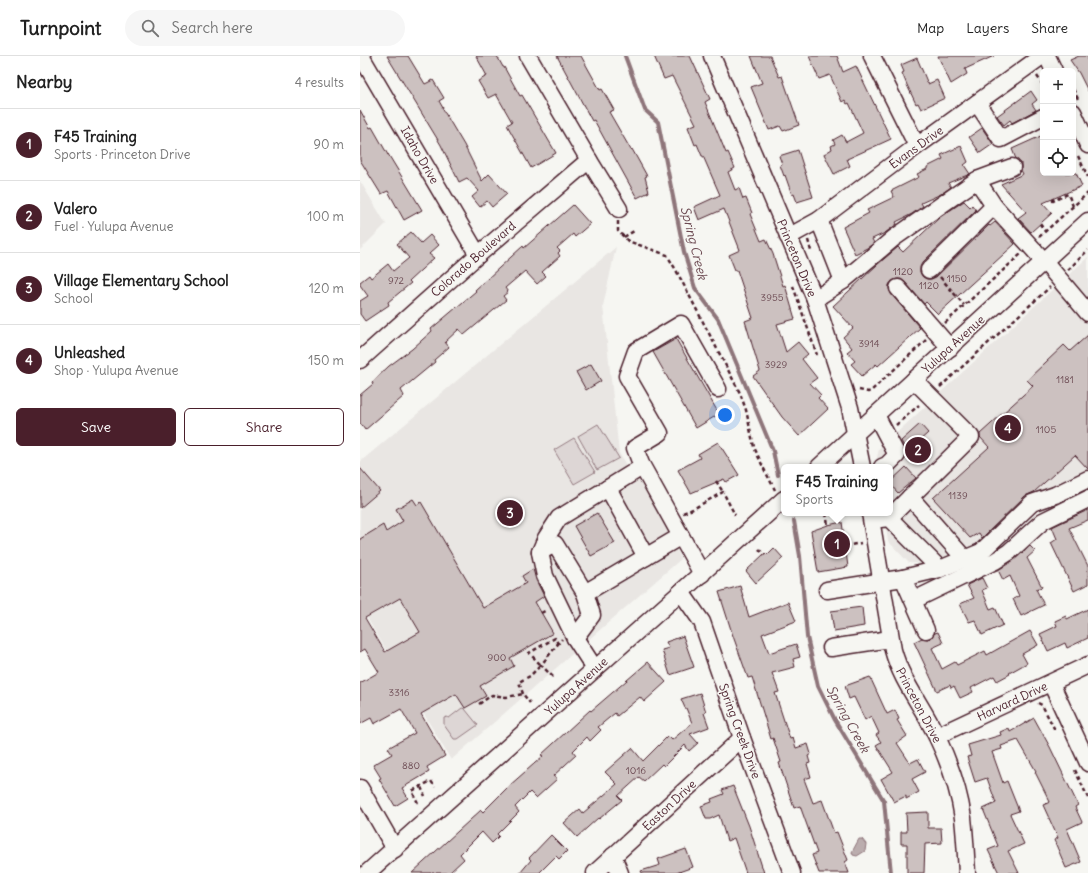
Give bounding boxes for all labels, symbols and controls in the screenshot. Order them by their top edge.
search box [125,10,405,46]
text: Turnpoint [20,16,101,40]
icon: search [139,17,161,39]
text: Search here [171,18,253,37]
text: Map [917,19,944,37]
text: Layers [966,19,1009,37]
text: Share [1031,19,1068,37]
map controls [1040,68,1076,176]
button: + [1040,68,1076,104]
text: Nearby [16,71,72,93]
text: 4 results [295,74,344,91]
button: − [1040,104,1076,140]
street label: Evans Drive [886,122,946,172]
street label: Idaho Drive [398,124,442,186]
text: F45 Training [54,127,137,146]
text: 1 [26,136,32,153]
text: 90 m [313,136,344,153]
button: locate [1040,140,1076,176]
text: Sports · Princeton Drive [54,146,191,163]
text: Valero [54,199,97,218]
water label: Spring Creek [677,205,712,283]
text: 2 [25,208,33,225]
text: 100 m [307,208,344,225]
street label: Princeton Drive [774,217,820,299]
text: Fuel · Yulupa Avenue [54,218,174,235]
street label: Colorado Boulevard [428,218,518,300]
house number: 1120 [893,265,913,278]
text: Village Elementary School [54,271,229,290]
house number: 1150 [947,272,967,285]
house number: 972 [388,274,405,287]
house number: 1120 [919,279,939,292]
text: 3 [25,280,33,297]
text: 120 m [309,280,344,297]
text: School [54,290,93,307]
house number: 3955 [761,291,784,304]
street label: Yulupa Avenue [918,312,988,376]
house number: 3914 [858,337,880,350]
text: Unleashed [54,343,125,362]
text: 4 [25,352,33,369]
text: 150 m [308,352,344,369]
house number: 3929 [765,358,788,371]
text: Shop · Yulupa Avenue [54,362,179,379]
house number: 1181 [1056,373,1074,386]
your location [715,405,735,425]
button: Save [16,408,176,446]
button: Share [184,408,344,446]
pin: 4 [995,413,1021,443]
house number: 1105 [1036,423,1056,436]
pin: 2 [905,435,931,465]
popup [781,464,893,516]
text: F45 Training [796,472,878,491]
house number: 1139 [948,489,968,502]
text: Sports [796,491,833,508]
pin: 3 [497,498,523,528]
pin: 1 [824,529,850,559]
house number: 900 [488,651,506,664]
street label: Yulupa Avenue [541,654,611,718]
street label: Princeton Drive [893,665,945,745]
street label: Harvard Drive [974,678,1050,724]
street label: Spring Creek Drive [716,681,764,781]
water label: Spring Creek [822,682,874,757]
house number: 3316 [389,686,410,699]
house number: 880 [402,759,420,772]
house number: 1016 [626,764,646,777]
street label: Easton Drive [639,776,699,834]

